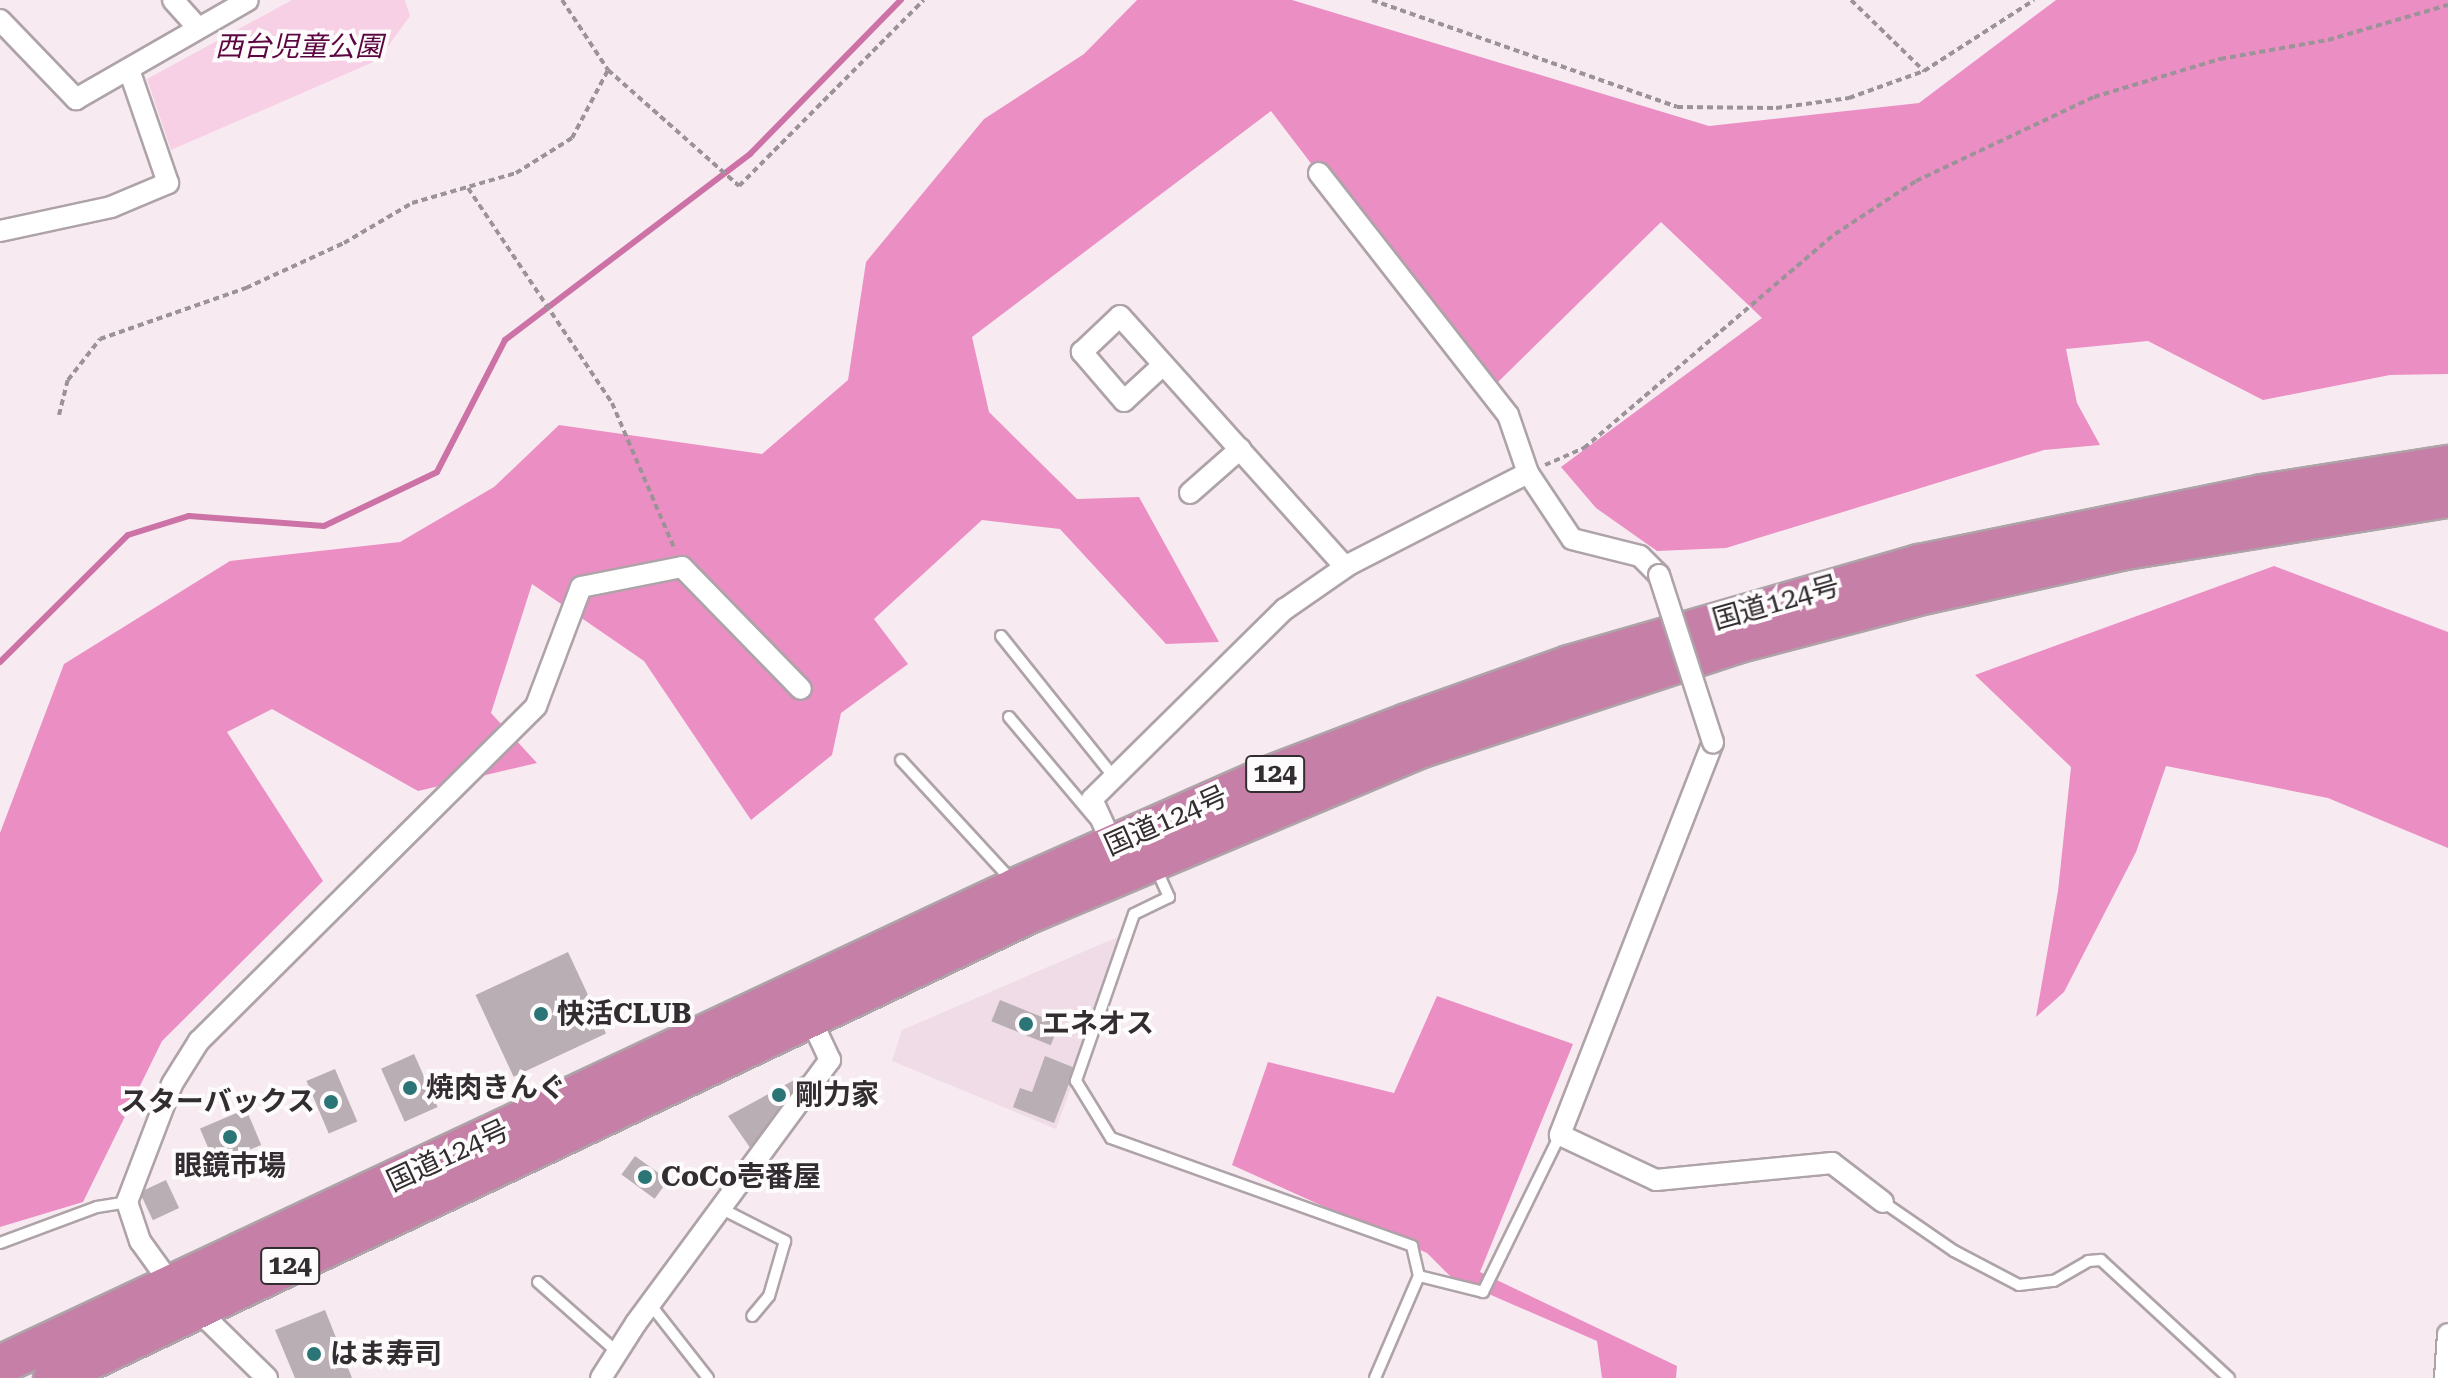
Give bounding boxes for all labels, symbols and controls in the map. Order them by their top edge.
park label: 西台児童公園 [215,30,383,64]
street label: 国道124号 [1708,569,1844,637]
road number: 124 [1245,752,1305,796]
street label: 国道124号 [1099,779,1233,863]
place label: 快活CLUB [557,997,692,1031]
marker: 快活CLUB [532,1005,550,1023]
place label: エネオス [1042,1007,1154,1041]
marker: エネオス [1017,1015,1035,1033]
place label: 焼肉きんぐ [426,1071,566,1105]
place label: 剛力家 [795,1078,879,1112]
marker: 焼肉きんぐ [401,1079,419,1097]
place label: スターバックス [119,1085,315,1119]
marker: 剛力家 [770,1086,788,1104]
marker: スターバックス [322,1093,340,1111]
street label: 国道124号 [382,1113,514,1199]
marker: 眼鏡市場 [221,1128,239,1146]
place label: 眼鏡市場 [174,1149,286,1183]
place label: CoCo壱番屋 [661,1160,821,1194]
marker: CoCo壱番屋 [636,1168,654,1186]
road number: 124 [260,1244,320,1288]
place label: はま寿司 [330,1337,442,1371]
marker: はま寿司 [305,1345,323,1363]

